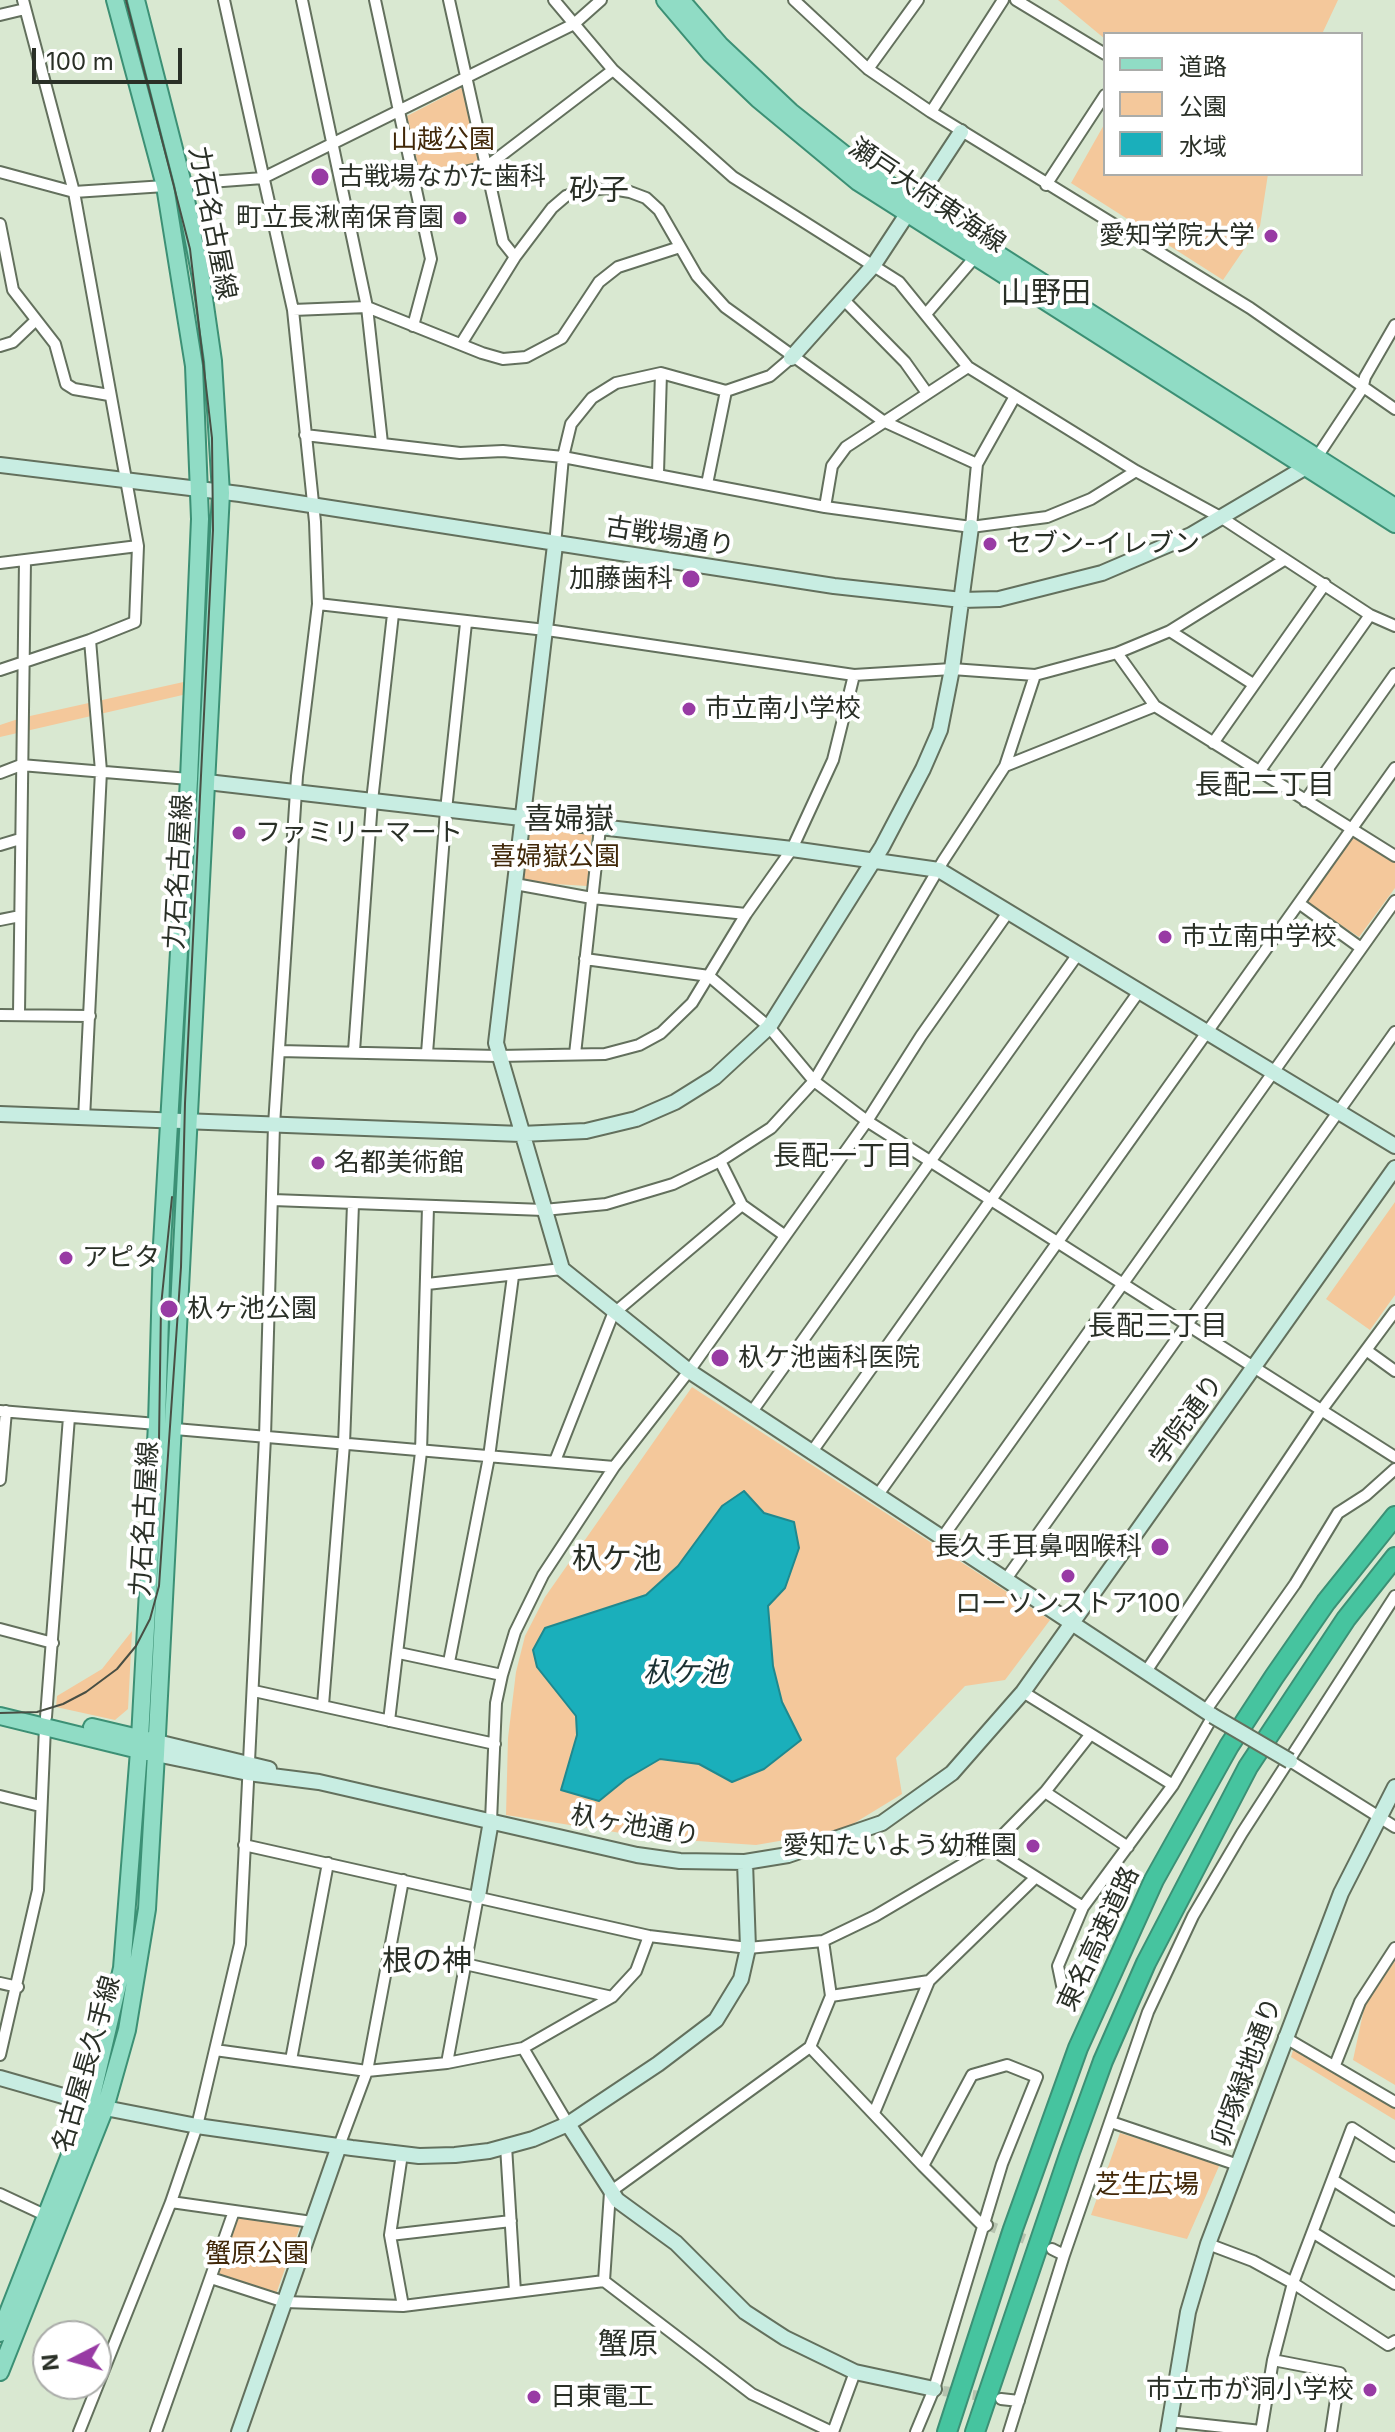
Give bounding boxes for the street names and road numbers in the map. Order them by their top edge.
street label: 瀬戸大府東海線 [843,132,1011,260]
street label: 力石名古屋線 [182,143,242,303]
street label: 古戦場通り [603,511,737,563]
street label: 力石名古屋線 [159,793,199,951]
street label: 学院通り [1144,1369,1230,1471]
street label: 力石名古屋線 [125,1440,165,1598]
street label: 杁ヶ池通り [568,1799,702,1853]
street label: 東名高速道路 [1052,1862,1146,2016]
street label: 名古屋長久手線 [47,1972,127,2156]
street label: 卯塚緑地通り [1206,1993,1288,2151]

